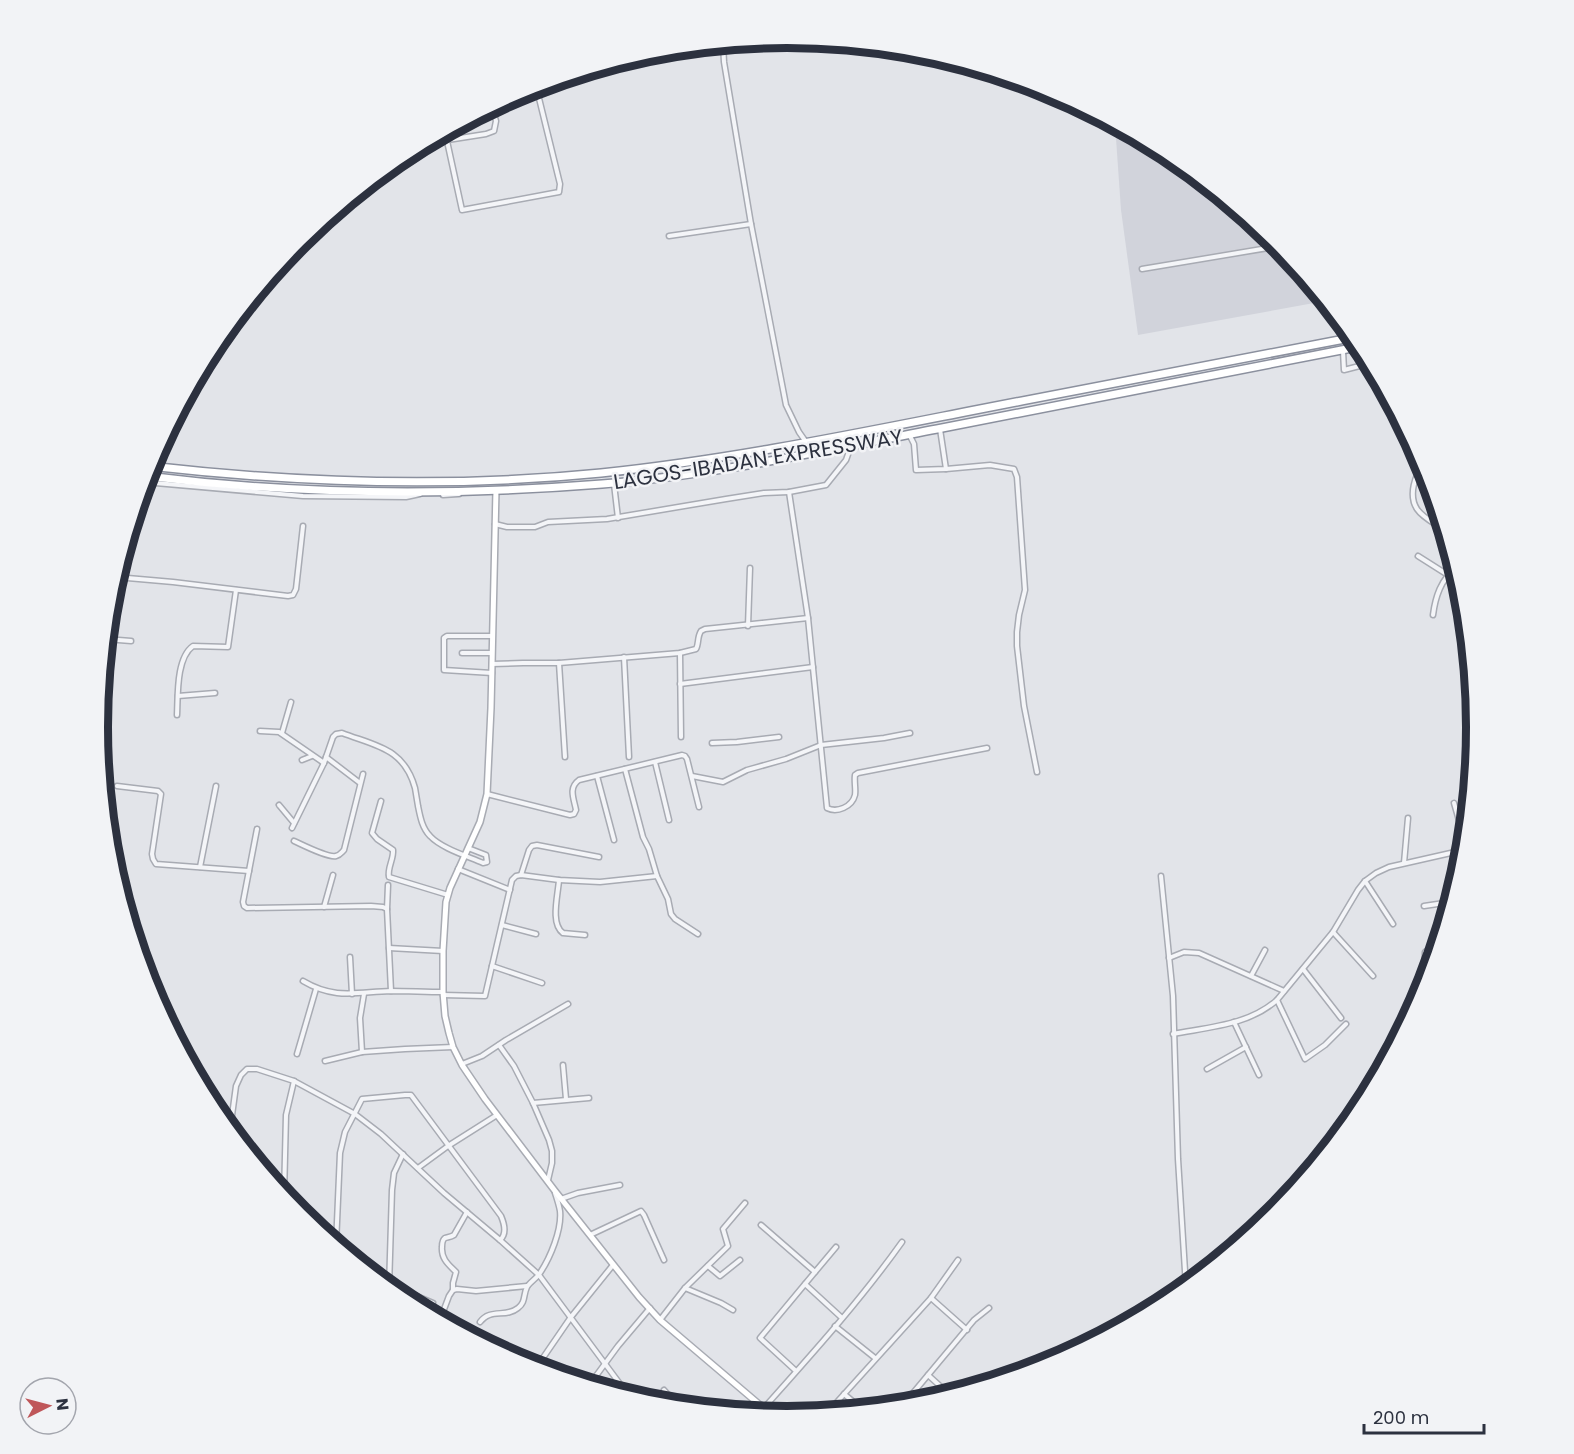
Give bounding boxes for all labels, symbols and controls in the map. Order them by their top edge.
street label: LAGOS-IBADAN EXPRESSWAY [611,422,905,496]
north arrow [18,1376,78,1436]
text: N [50,1397,74,1412]
scale bar [1364,1397,1484,1435]
text: 200 m [1373,1405,1429,1430]

